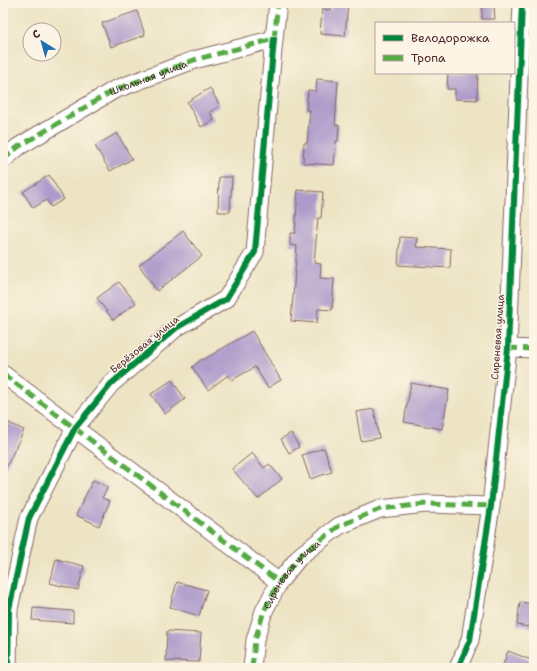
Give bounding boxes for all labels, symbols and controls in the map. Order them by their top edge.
north arrow [22,22,62,62]
legend [375,22,515,74]
text: С [29,26,44,42]
text: Велодорожка [411,30,490,46]
text: Тропа [411,50,446,66]
street label: Школьная улица [107,57,190,98]
street label: Сиреневая улица [488,293,507,380]
street label: Берёзовая улица [107,312,182,376]
street label: Сиреневая улица [260,536,323,611]

